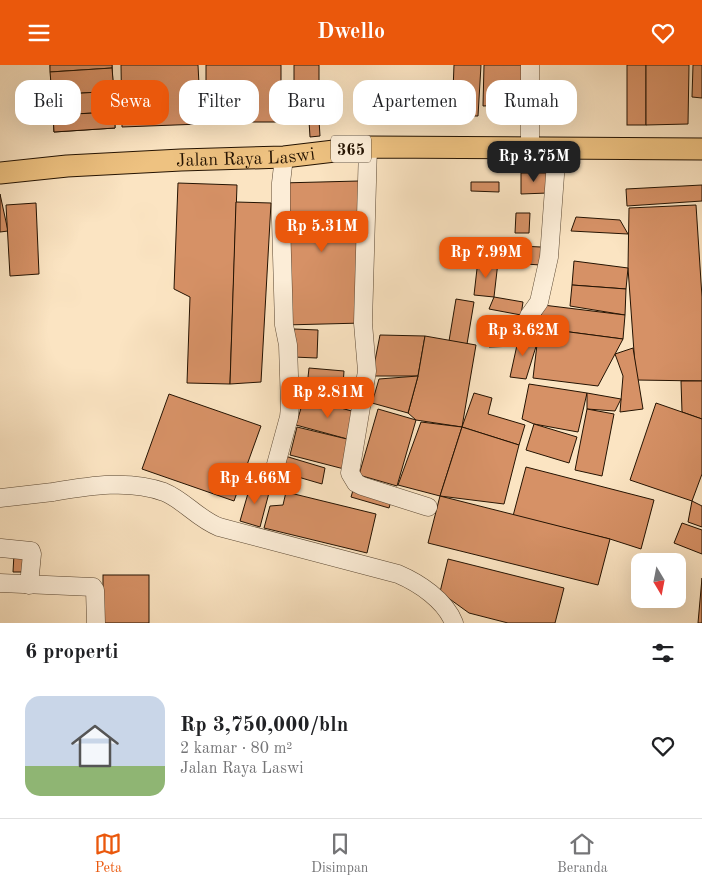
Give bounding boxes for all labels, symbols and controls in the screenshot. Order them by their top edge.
icon: menu [25,19,53,47]
icon: heart [649,19,677,47]
text: Dwello [317,21,385,43]
chip: Beli [15,80,81,125]
chip: Sewa [91,80,169,125]
chip: Filter [179,80,259,125]
chip: Baru [269,80,343,125]
chip: Apartemen [353,80,476,125]
chip: Rumah [486,80,577,125]
road number: 365 [331,135,371,163]
pin: Rp 3.75M [482,141,586,183]
street label: Jalan Raya Laswi [175,145,316,170]
text: Rp 3.75M [498,149,570,165]
pin: Rp 5.31M [270,211,374,253]
text: Rp 5.31M [286,219,358,235]
pin: Rp 7.99M [434,237,538,279]
text: Rp 7.99M [450,245,522,261]
pin: Rp 3.62M [471,315,575,357]
text: Rp 3.62M [487,323,559,339]
pin: Rp 2.81M [276,377,380,419]
text: Rp 2.81M [292,385,364,401]
pin: Rp 4.66M [203,463,307,505]
text: Rp 4.66M [219,471,291,487]
north arrow [631,553,686,607]
map controls [631,553,686,608]
icon: filters [649,639,677,667]
text: 6 properti [25,642,119,663]
text: Rp 3,750,000/bln [180,715,348,736]
icon: home [65,716,125,776]
icon: heart [649,732,677,760]
text: 2 kamar · 80 m² [180,741,292,757]
text: Jalan Raya Laswi [180,761,304,777]
tab: Peta [94,830,122,877]
tab: Disimpan [311,830,368,877]
tab: Beranda [557,830,608,877]

